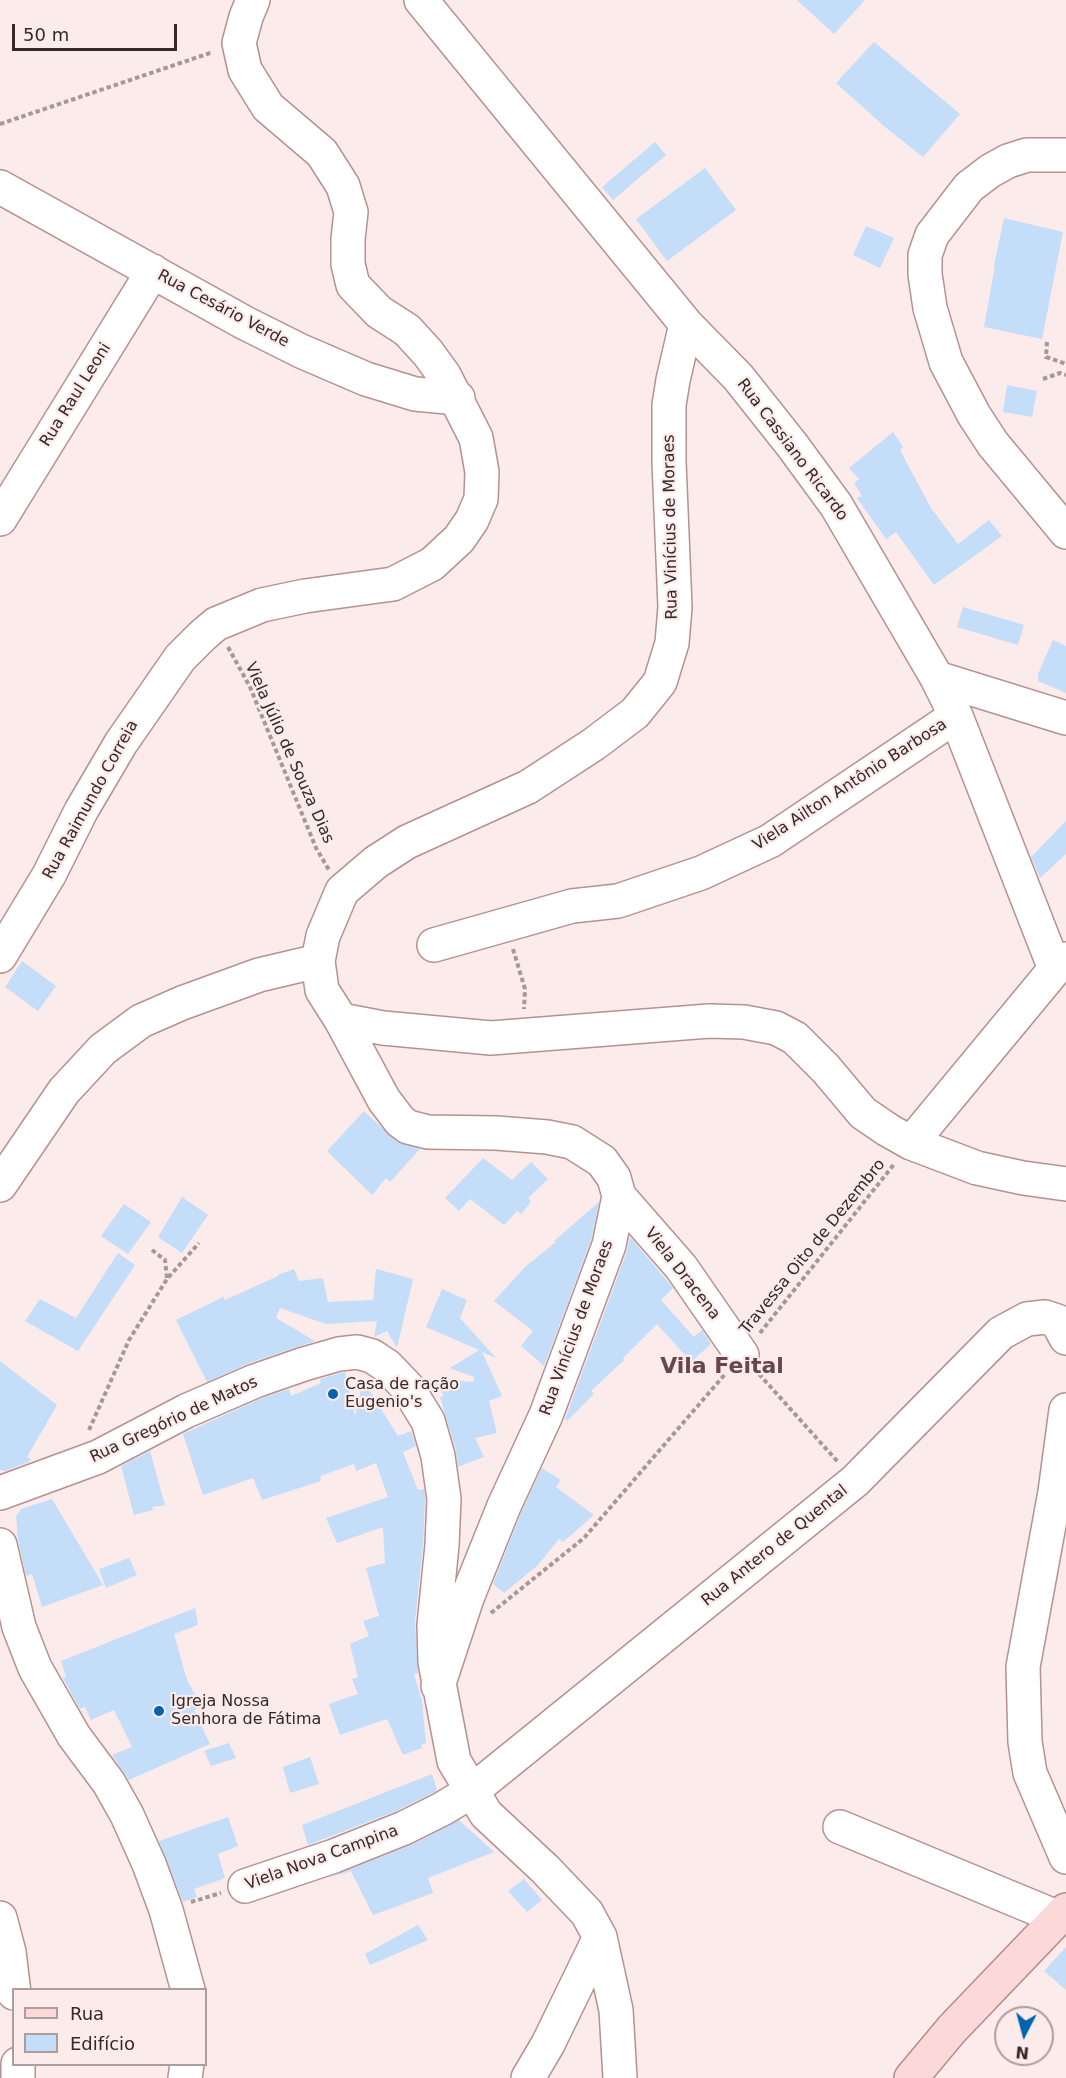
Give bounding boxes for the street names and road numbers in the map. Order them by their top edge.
street label: Rua Cesário Verde [154,266,292,352]
street label: Rua Raul Leoni [36,340,116,450]
street label: Rua Cassiano Ricardo [732,375,852,525]
street label: Rua Vinícius de Moraes [660,434,682,620]
street label: Viela Júlio de Souza Dias [240,659,338,847]
street label: Viela Ailton Antônio Barbosa [749,715,951,855]
street label: Rua Raimundo Correia [39,717,143,883]
street label: Travessa Oito de Dezembro [736,1155,890,1339]
street label: Viela Dracena [640,1224,724,1324]
street label: Rua Vinícius de Moraes [536,1238,618,1418]
street label: Rua Gregório de Matos [87,1373,261,1467]
street label: Rua Antero de Quental [698,1481,852,1611]
street label: Viela Nova Campina [243,1821,401,1895]

